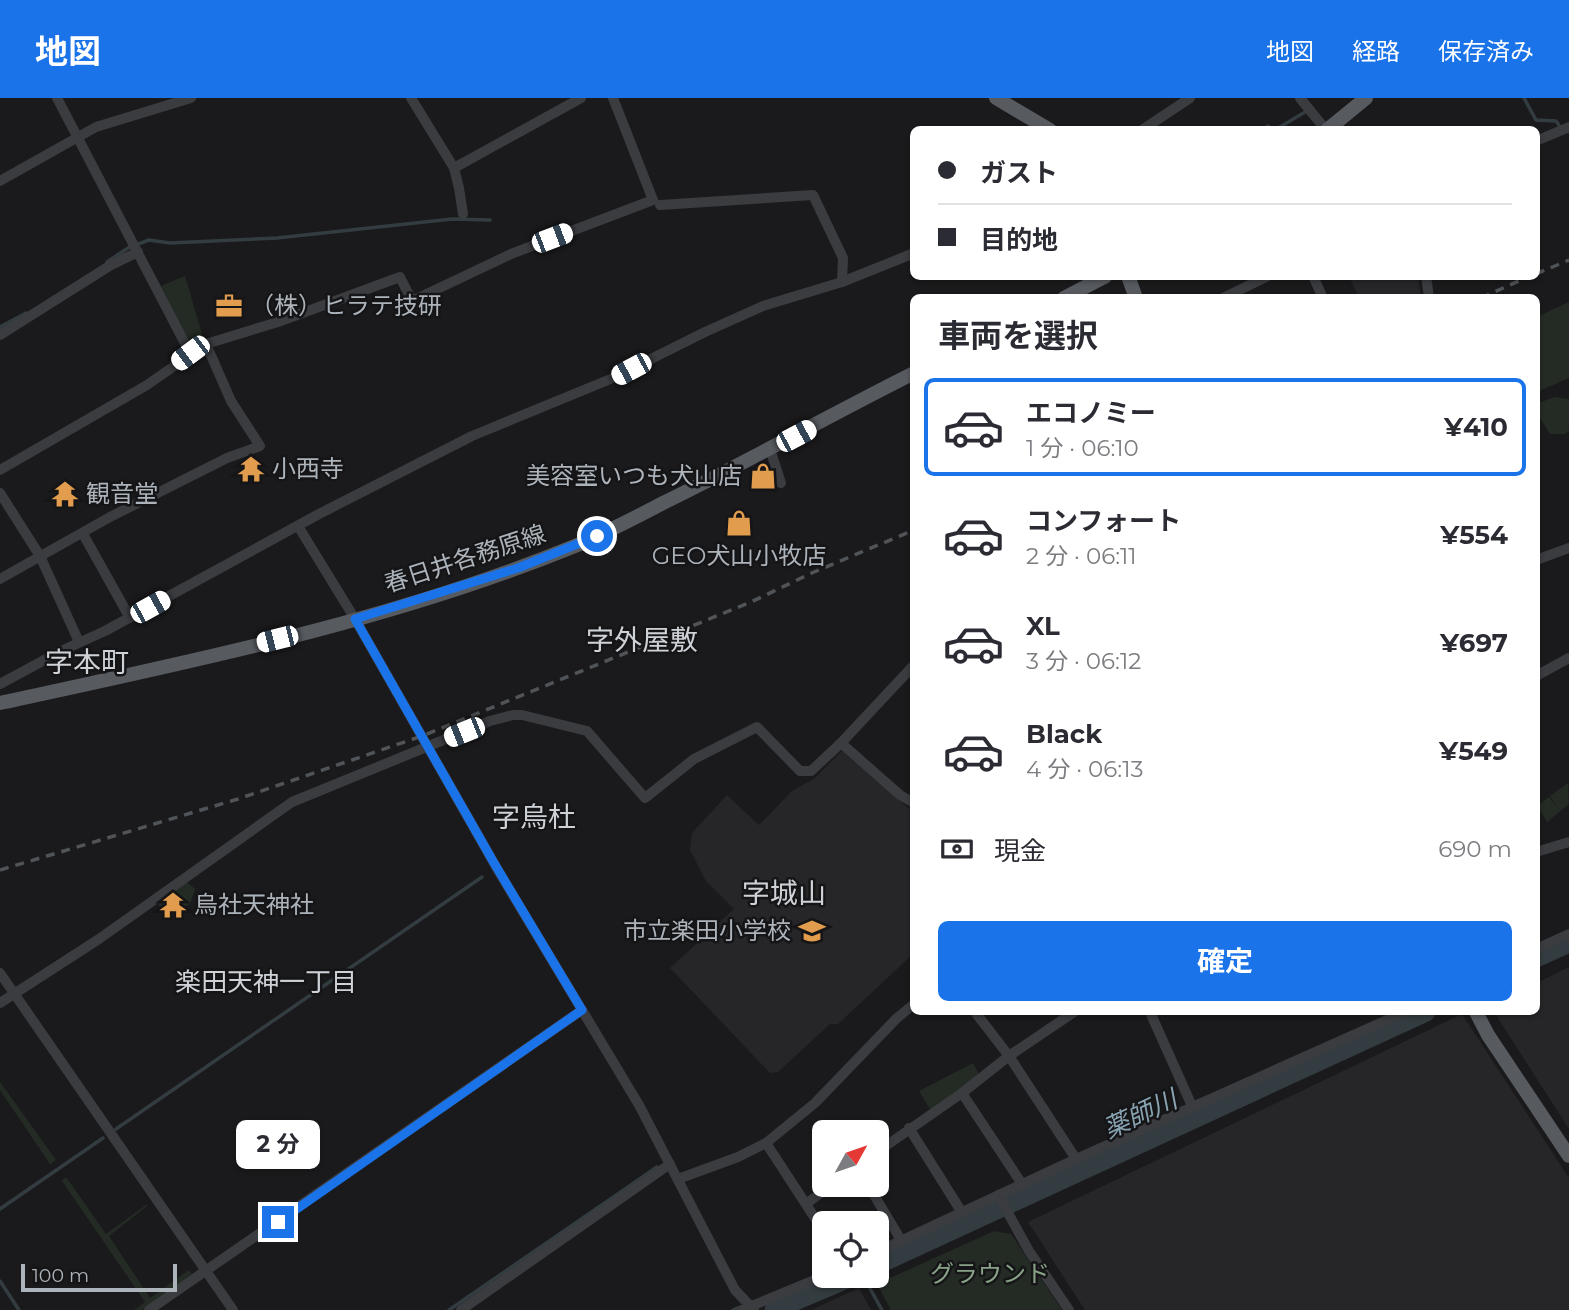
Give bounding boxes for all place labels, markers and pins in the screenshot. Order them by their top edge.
office icon: （株）ヒラテ技研 [214,291,244,321]
place label: （株）ヒラテ技研 [250,291,442,320]
temple icon: 小西寺 [236,454,266,484]
place label: 小西寺 [272,454,344,483]
place label: 美容室いつも犬山店 [526,461,742,490]
shop icon: 美容室いつも犬山店 [748,461,778,491]
temple icon: 観音堂 [50,479,80,509]
place label: 観音堂 [86,479,158,508]
shop icon: GEO犬山小牧店 [724,508,754,538]
place label: GEO犬山小牧店 [652,541,826,570]
temple icon: 烏社天神社 [158,890,188,920]
place label: 烏社天神社 [194,890,314,919]
place label: 市立楽田小学校 [623,916,791,945]
school or university icon: 市立楽田小学校 [797,916,827,946]

